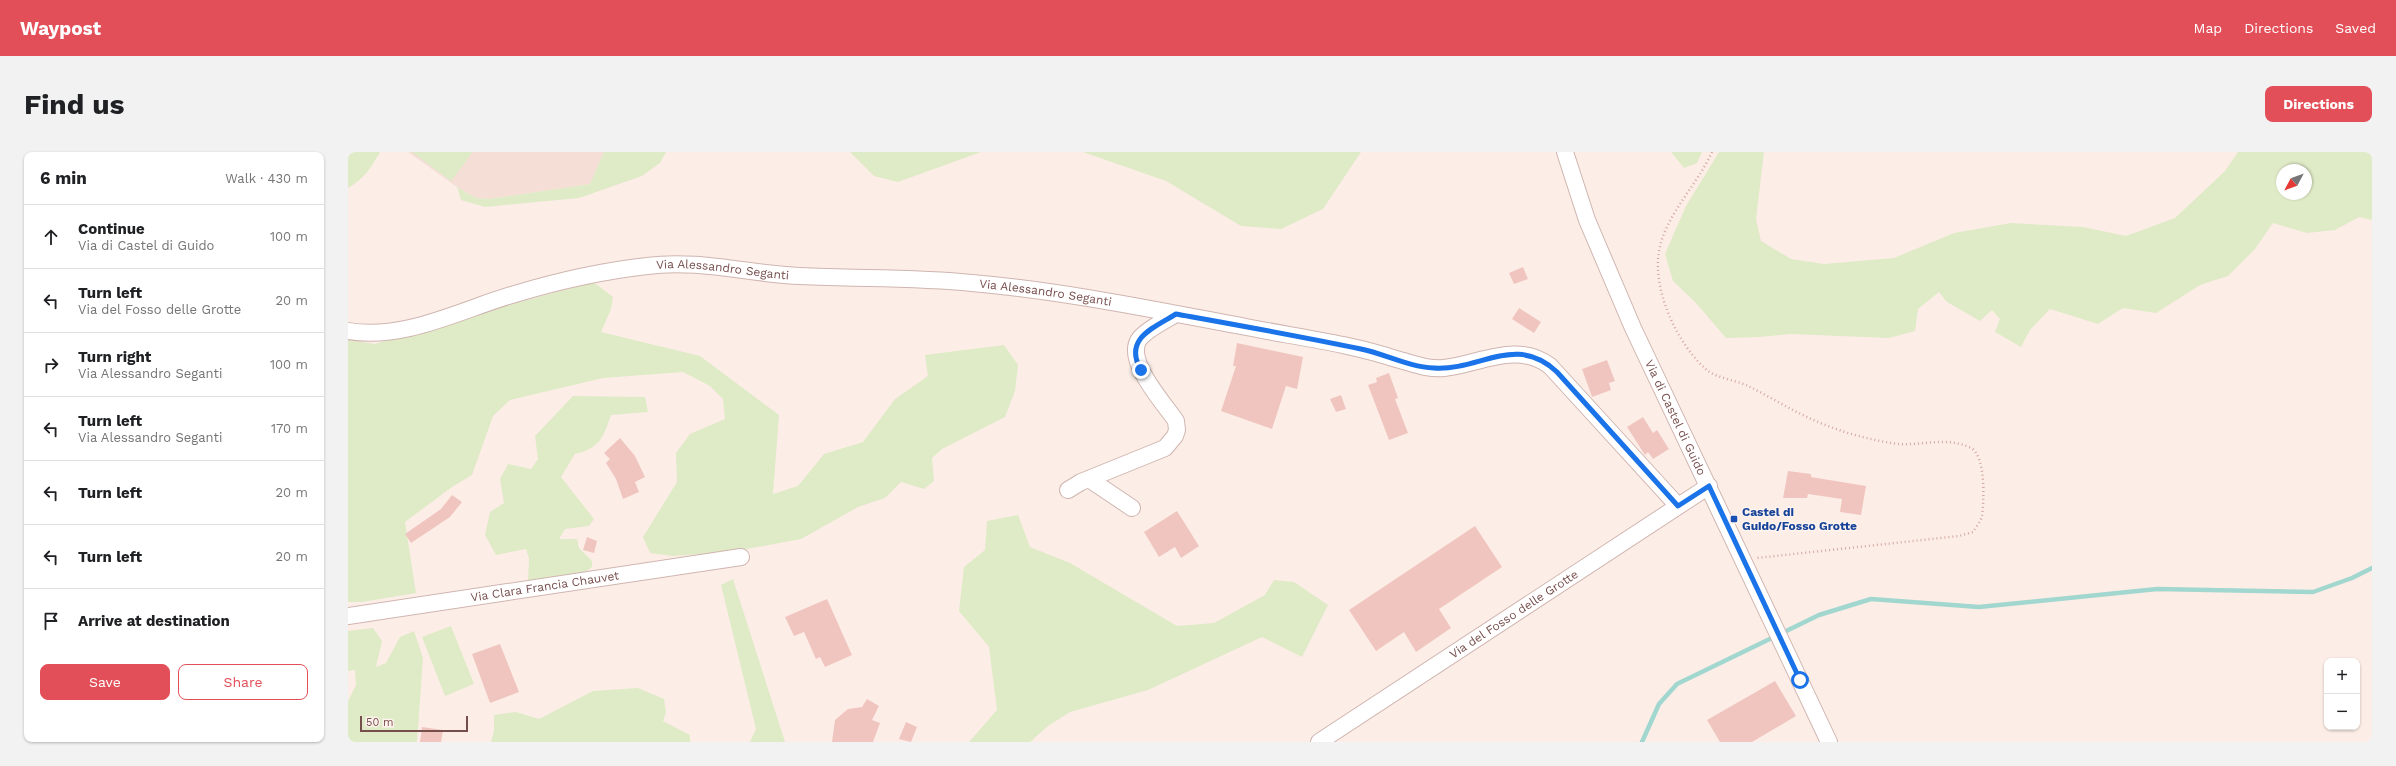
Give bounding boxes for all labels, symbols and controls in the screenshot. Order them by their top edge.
text: Waypost [20,17,101,40]
text: Map [2194,20,2222,36]
text: Directions [2244,20,2313,36]
text: Saved [2335,20,2376,36]
button: Directions [2265,86,2372,122]
text: Find us [24,88,124,121]
north arrow [2276,164,2312,200]
text: 6 min [40,168,87,188]
text: Walk · 430 m [225,171,308,186]
text: Continue [78,220,145,238]
icon: ahead [40,226,62,248]
text: 100 m [270,229,308,244]
text: Via di Castel di Guido [78,238,214,253]
street label: Via Alessandro Seganti [656,257,790,282]
street label: Via Alessandro Seganti [979,277,1113,309]
text: Turn left [78,284,142,302]
icon: left [40,290,62,312]
text: 20 m [276,293,308,308]
text: Via del Fosso delle Grotte [78,302,241,317]
text: Turn right [78,348,151,366]
icon: right [40,354,62,376]
text: 100 m [270,357,308,372]
street label: Via di Castel di Guido [1642,358,1709,478]
route end [1132,361,1150,379]
text: Via Alessandro Seganti [78,366,222,381]
text: Turn left [78,412,142,430]
icon: left [40,418,62,440]
text: 170 m [271,421,308,436]
text: Via Alessandro Seganti [78,430,222,445]
icon: left [40,482,62,504]
text: Turn left [78,484,142,502]
text: 20 m [276,485,308,500]
place label: Castel di Guido/Fosso Grotte [1742,505,1857,533]
marker: Castel di Guido/Fosso Grotte [1729,514,1739,524]
icon: left [40,546,62,568]
text: Turn left [78,548,142,566]
text: 20 m [276,549,308,564]
street label: Via del Fosso delle Grotte [1447,567,1581,661]
street label: Via Clara Francia Chauvet [470,568,620,605]
icon: arrive [40,610,62,632]
text: Arrive at destination [78,612,230,630]
map controls [2324,658,2360,730]
button: + [2324,658,2360,694]
button: Save [40,664,170,700]
button: Share [178,664,308,700]
route start [1791,671,1809,689]
button: − [2324,694,2360,730]
scale bar [360,714,468,733]
text: 50 m [366,716,393,729]

